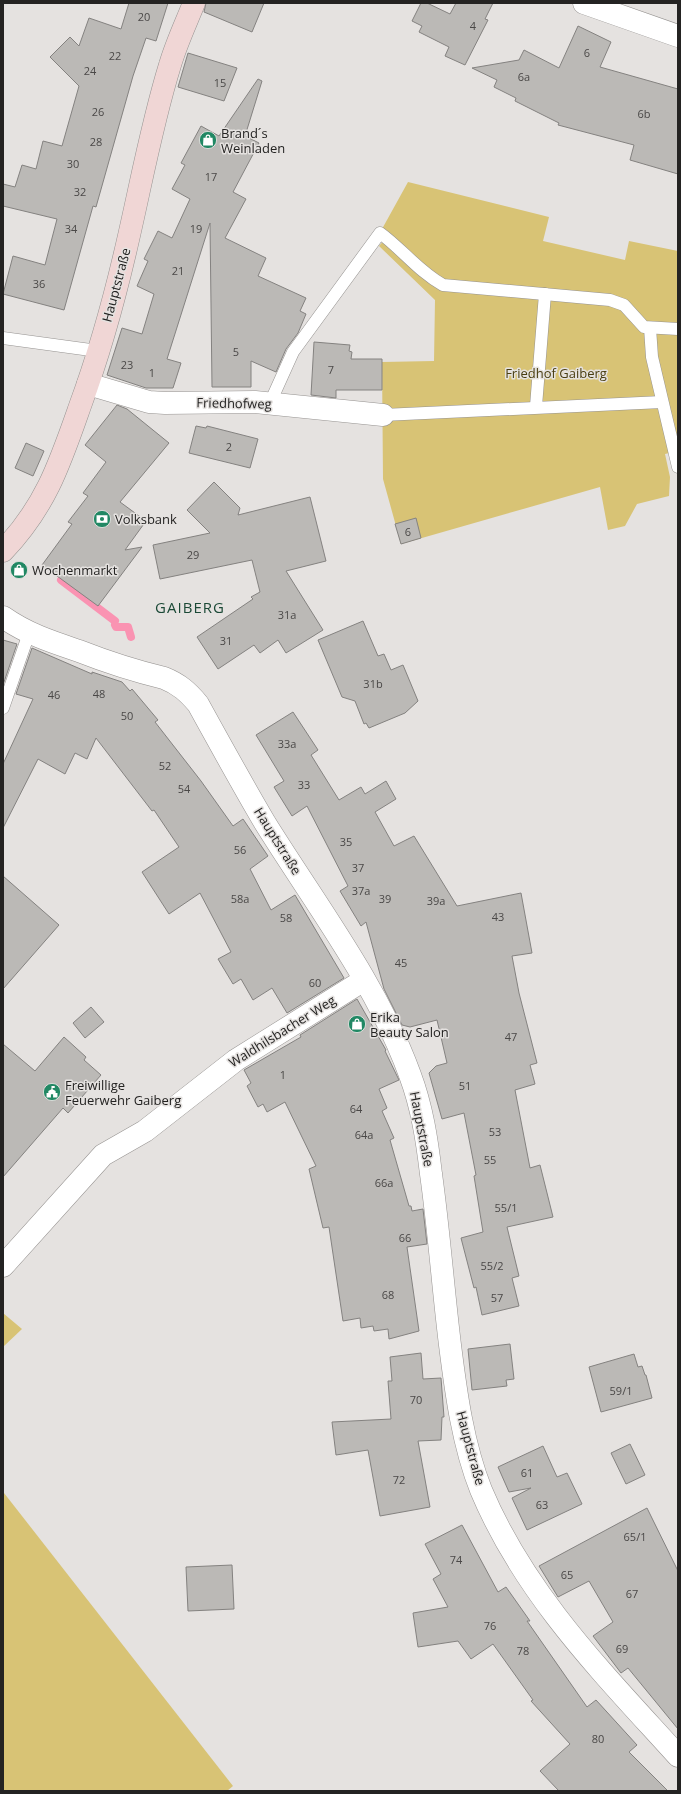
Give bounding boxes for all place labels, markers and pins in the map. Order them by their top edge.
place label: Brand´s Weinladen [221,124,285,157]
shop icon: Brand´s Weinladen [198,130,218,150]
bank icon: Volksbank [92,509,112,529]
place label: Volksbank [115,510,177,528]
shop icon: Wochenmarkt [9,560,29,580]
place label: Wochenmarkt [32,561,118,579]
place label: Erika Beauty Salon [370,1008,449,1041]
shop icon: Erika Beauty Salon [347,1014,367,1034]
place label: Freiwillige Feuerwehr Gaiberg [65,1076,181,1109]
public building icon: Freiwillige Feuerwehr Gaiberg [42,1082,62,1102]

